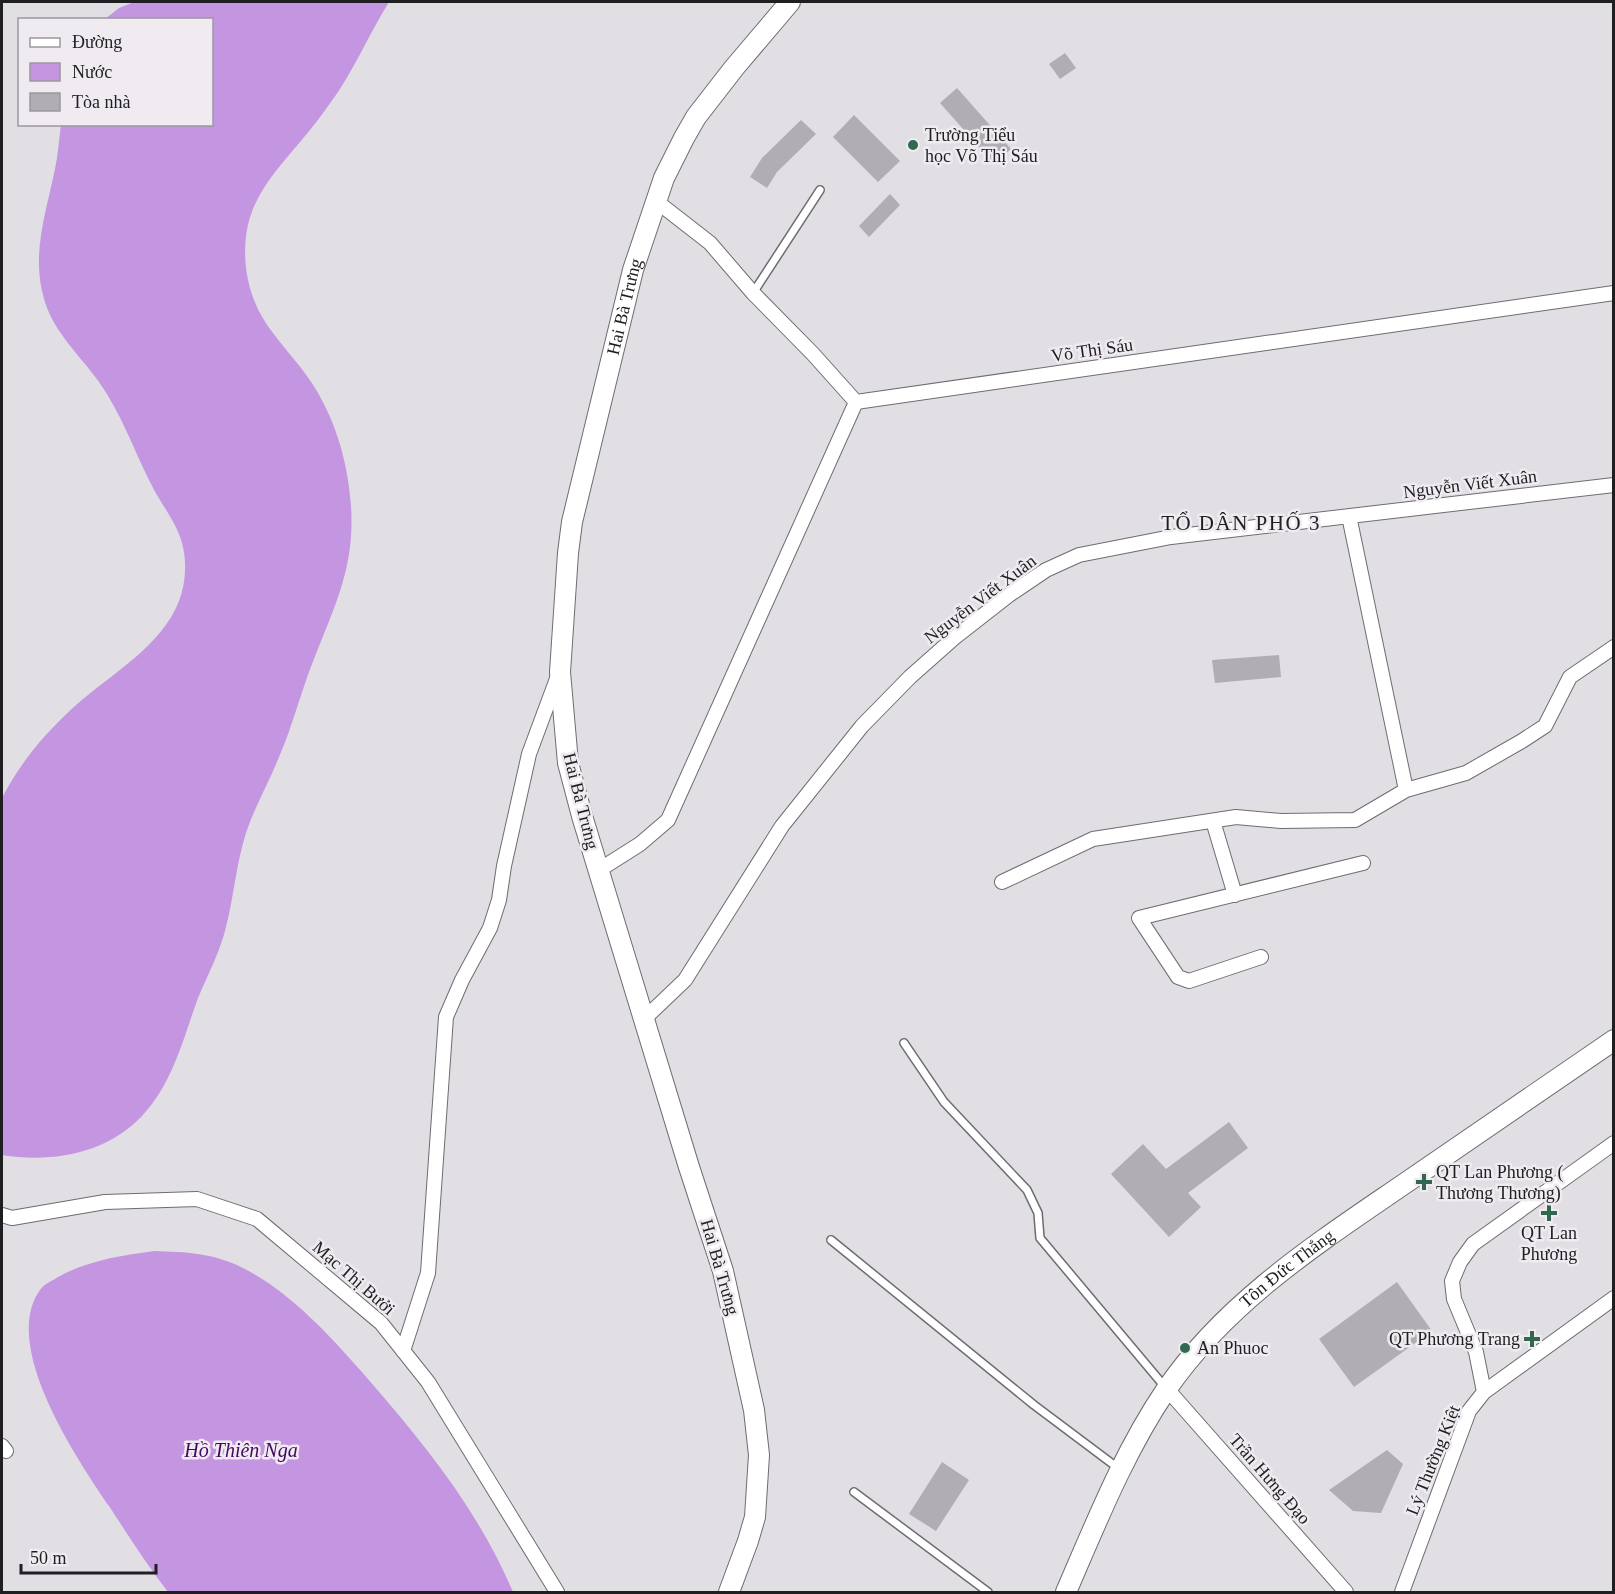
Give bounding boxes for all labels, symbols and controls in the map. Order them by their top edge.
legend [18,18,213,126]
text: Đường [72,32,122,52]
text: Nước [72,62,112,82]
text: Tòa nhà [72,92,130,112]
place label: Trường Tiểu học Võ Thị Sáu [925,125,1038,166]
marker: Trường Tiểu học Võ Thị Sáu [906,138,920,152]
street label: Hai Bà Trưng [603,256,646,357]
street label: Võ Thị Sáu [1050,334,1134,366]
street label: Nguyễn Viết Xuân [1402,466,1538,502]
district label: TỔ DÂN PHỐ 3 [1161,511,1321,535]
street label: Nguyễn Viết Xuân [920,551,1040,647]
street label: Hai Bà Trưng [559,751,603,851]
place label: QT Lan Phương ( Thương Thương) [1436,1162,1563,1204]
marker: QT Lan Phương ( Thương Thương) [1417,1175,1431,1189]
marker: QT Lan Phương [1542,1206,1556,1220]
street label: Hai Bà Trưng [697,1217,743,1317]
place label: QT Lan Phương [1521,1223,1577,1264]
street label: Tôn Đức Thắng [1236,1225,1338,1312]
street label: Mạc Thị Bưởi [309,1237,399,1319]
place label: QT Phương Trang [1389,1329,1520,1349]
marker: QT Phương Trang [1525,1332,1539,1346]
place label: An Phuoc [1197,1338,1269,1358]
marker: An Phuoc [1178,1341,1192,1355]
street label: Lý Thường Kiệt [1402,1402,1464,1518]
street label: Trần Hưng Đạo [1225,1430,1315,1528]
water label: Hồ Thiên Nga [183,1439,298,1462]
scale bar [21,1537,156,1575]
text: 50 m [30,1548,67,1568]

